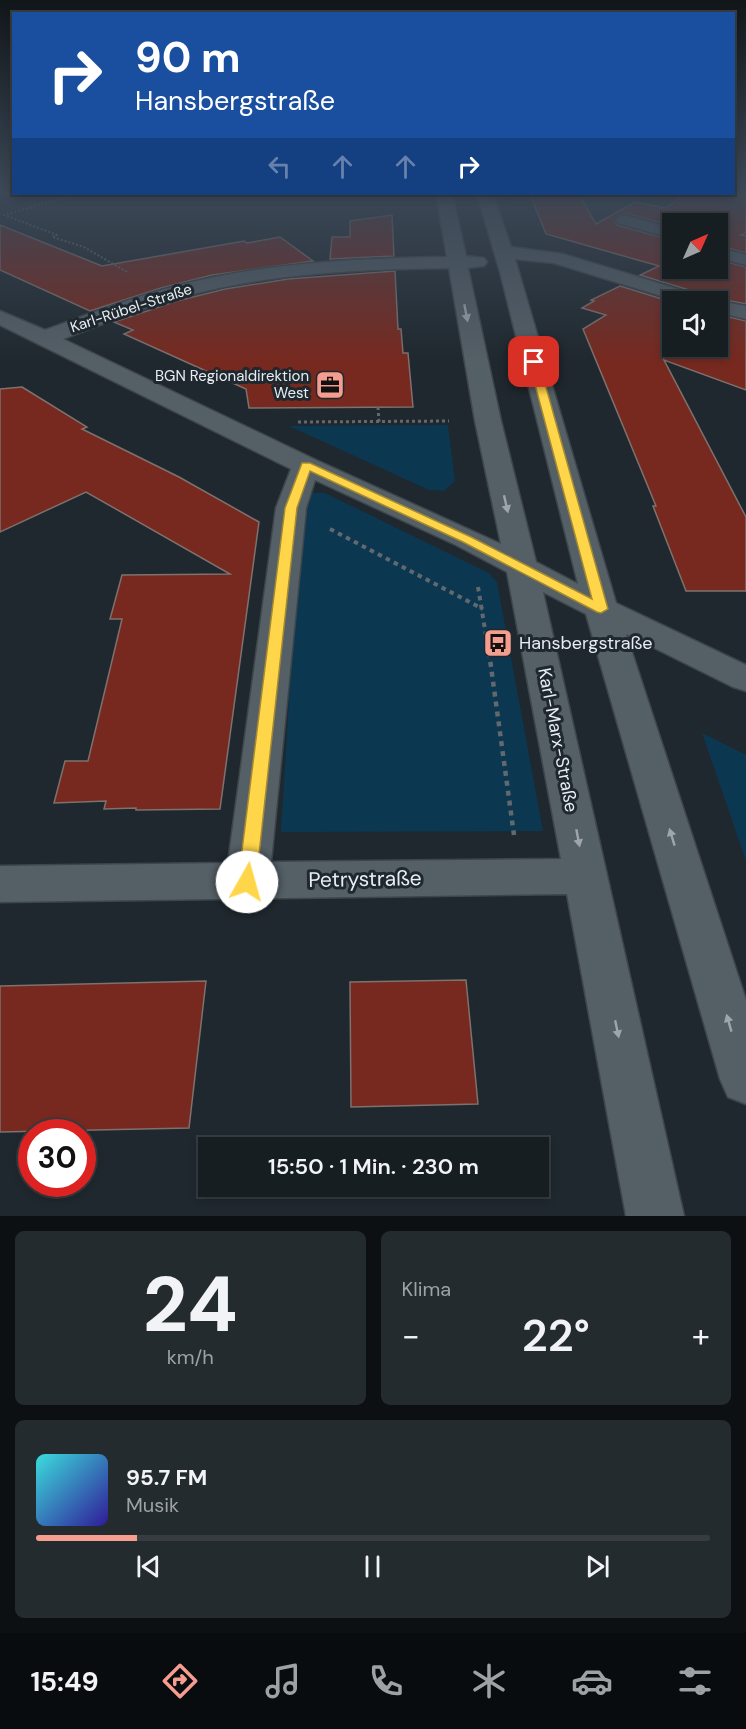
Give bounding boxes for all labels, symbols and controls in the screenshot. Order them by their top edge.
text: 90 m [135,30,241,85]
icon: right [36,36,114,114]
text: Hansbergstraße [135,83,335,118]
icon: left [263,150,296,183]
icon: ahead [326,150,359,183]
icon: ahead [389,150,422,183]
icon: right [452,150,485,183]
north arrow [662,213,728,279]
map controls [662,213,728,357]
street label: Karl-Rübel-Straße [68,279,194,337]
button: sound [662,291,728,357]
one-way arrow [462,304,471,323]
pin [508,336,559,387]
icon: arrive [517,345,550,378]
place label: BGN Regionaldirektion West [155,366,309,403]
office icon: BGN Regionaldirektion West [314,369,346,401]
one-way arrow [502,495,511,514]
bus stop icon: Hansbergstraße [482,627,514,659]
place label: Hansbergstraße [519,631,652,655]
street label: Karl-Marx-Straße [532,666,584,814]
one-way arrow [667,828,677,846]
one-way arrow [574,829,583,848]
position arrow [215,850,279,914]
street label: Petrystraße [308,864,422,894]
one-way arrow [724,1014,733,1032]
one-way arrow [613,1020,622,1039]
speed limit sign: 30 [18,1119,96,1197]
text: 15:50 · 1 Min. · 230 m [268,1152,479,1181]
text: 24 [143,1254,238,1355]
text: Klima [402,1276,451,1302]
text: 22° [522,1306,590,1365]
text: − [402,1314,420,1357]
text: + [692,1314,710,1357]
text: km/h [167,1344,214,1370]
text: 95.7 FM [126,1463,207,1492]
text: Musik [126,1492,179,1518]
icon: previous [132,1550,165,1583]
icon: pause [356,1550,389,1583]
icon: next [581,1550,614,1583]
icon: directions [159,1660,201,1702]
icon: music [262,1660,304,1702]
icon: phone [365,1660,407,1702]
icon: climate [468,1660,510,1702]
icon: car [571,1660,613,1702]
icon: filters [674,1660,716,1702]
text: 15:49 [30,1664,99,1699]

